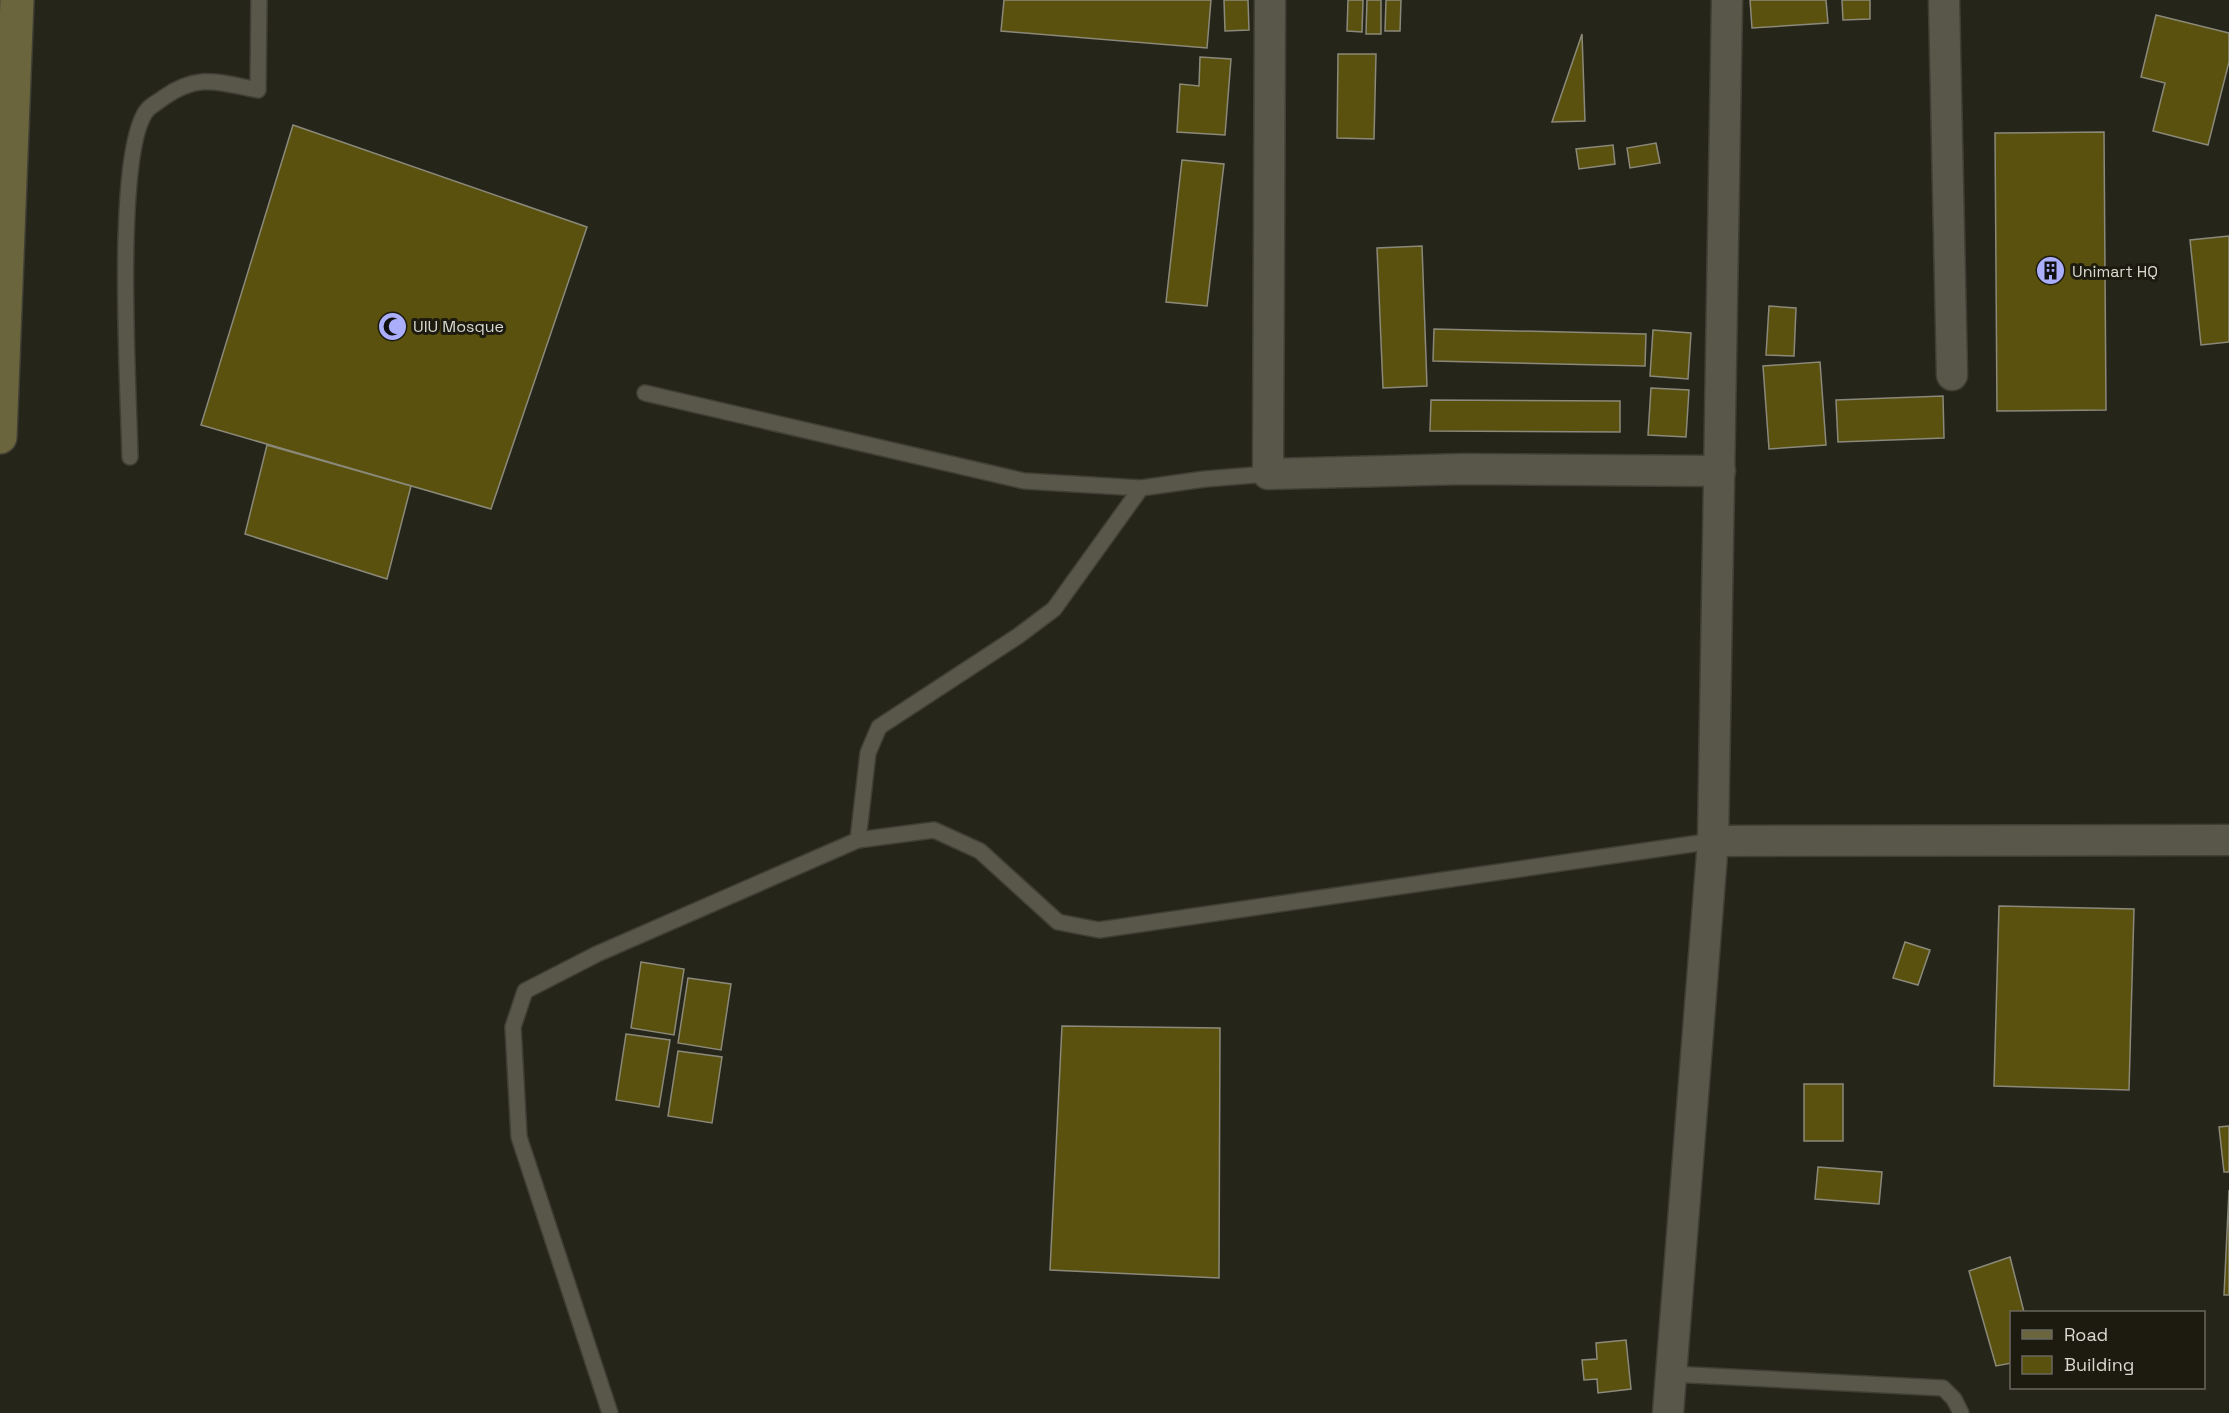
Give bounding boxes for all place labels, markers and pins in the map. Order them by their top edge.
building icon: Unimart HQ [2035,255,2067,287]
place label: Unimart HQ [2072,261,2158,282]
mosque icon: UIU Mosque [376,310,408,342]
place label: UIU Mosque [413,316,504,337]

